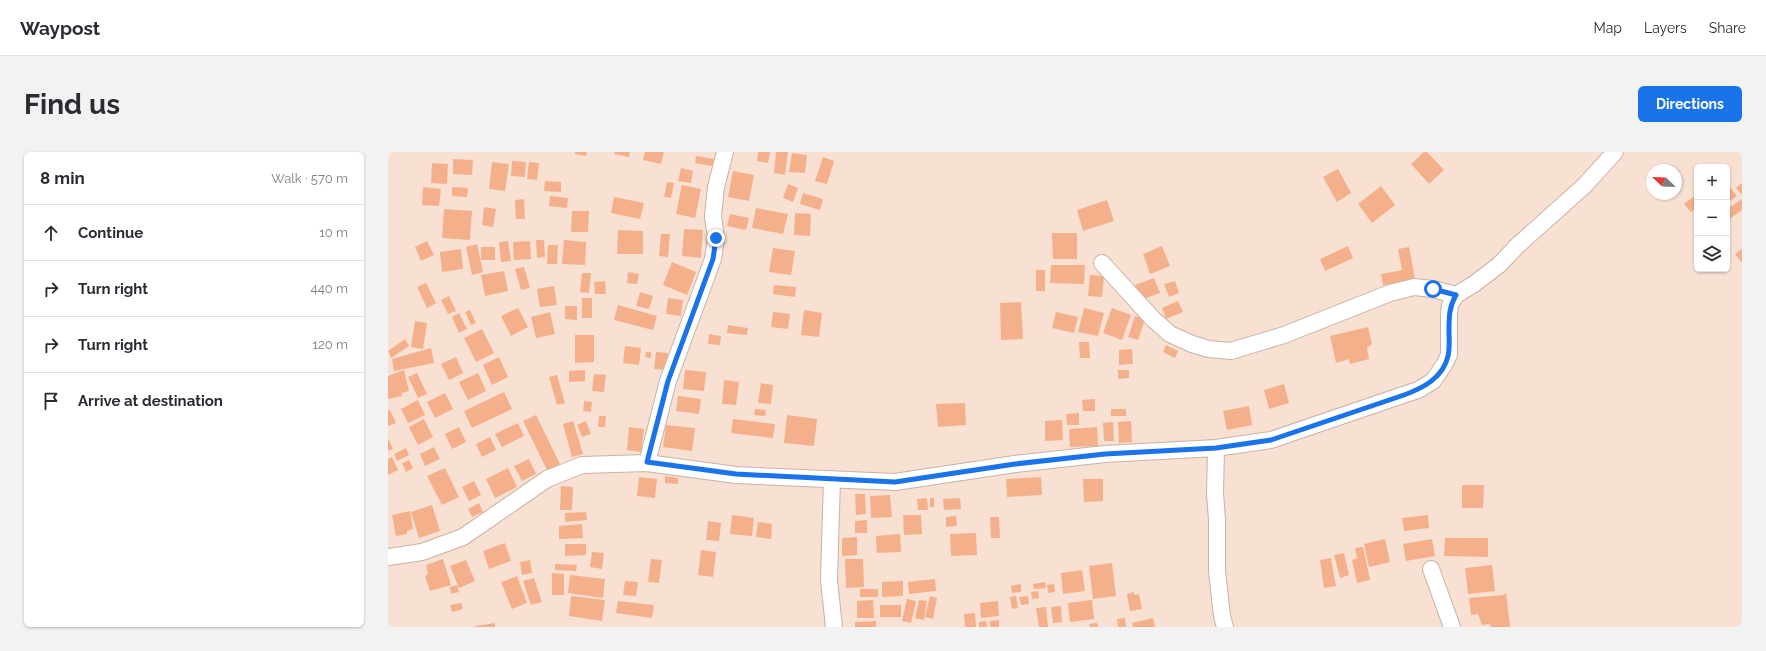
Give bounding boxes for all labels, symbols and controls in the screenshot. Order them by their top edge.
text: Waypost [20,17,100,39]
text: Map [1594,20,1622,36]
text: Layers [1644,20,1687,36]
text: Share [1709,20,1746,36]
button: Directions [1638,86,1742,122]
text: Find us [24,88,120,121]
north arrow [1646,164,1682,200]
map controls [1694,164,1730,272]
button: + [1694,164,1730,200]
text: 8 min [40,168,85,188]
text: Walk · 570 m [271,171,348,186]
button: − [1694,200,1730,236]
icon: ahead [40,222,62,244]
text: Continue [78,224,143,242]
text: 10 m [319,225,348,240]
route end [707,229,725,247]
button: layers [1694,236,1730,272]
icon: right [40,278,62,300]
text: Turn right [78,280,148,298]
route start [1424,280,1442,298]
text: 440 m [311,281,348,296]
icon: right [40,334,62,356]
text: Turn right [78,336,148,354]
text: 120 m [312,337,348,352]
icon: arrive [40,390,62,412]
text: Arrive at destination [78,392,223,410]

